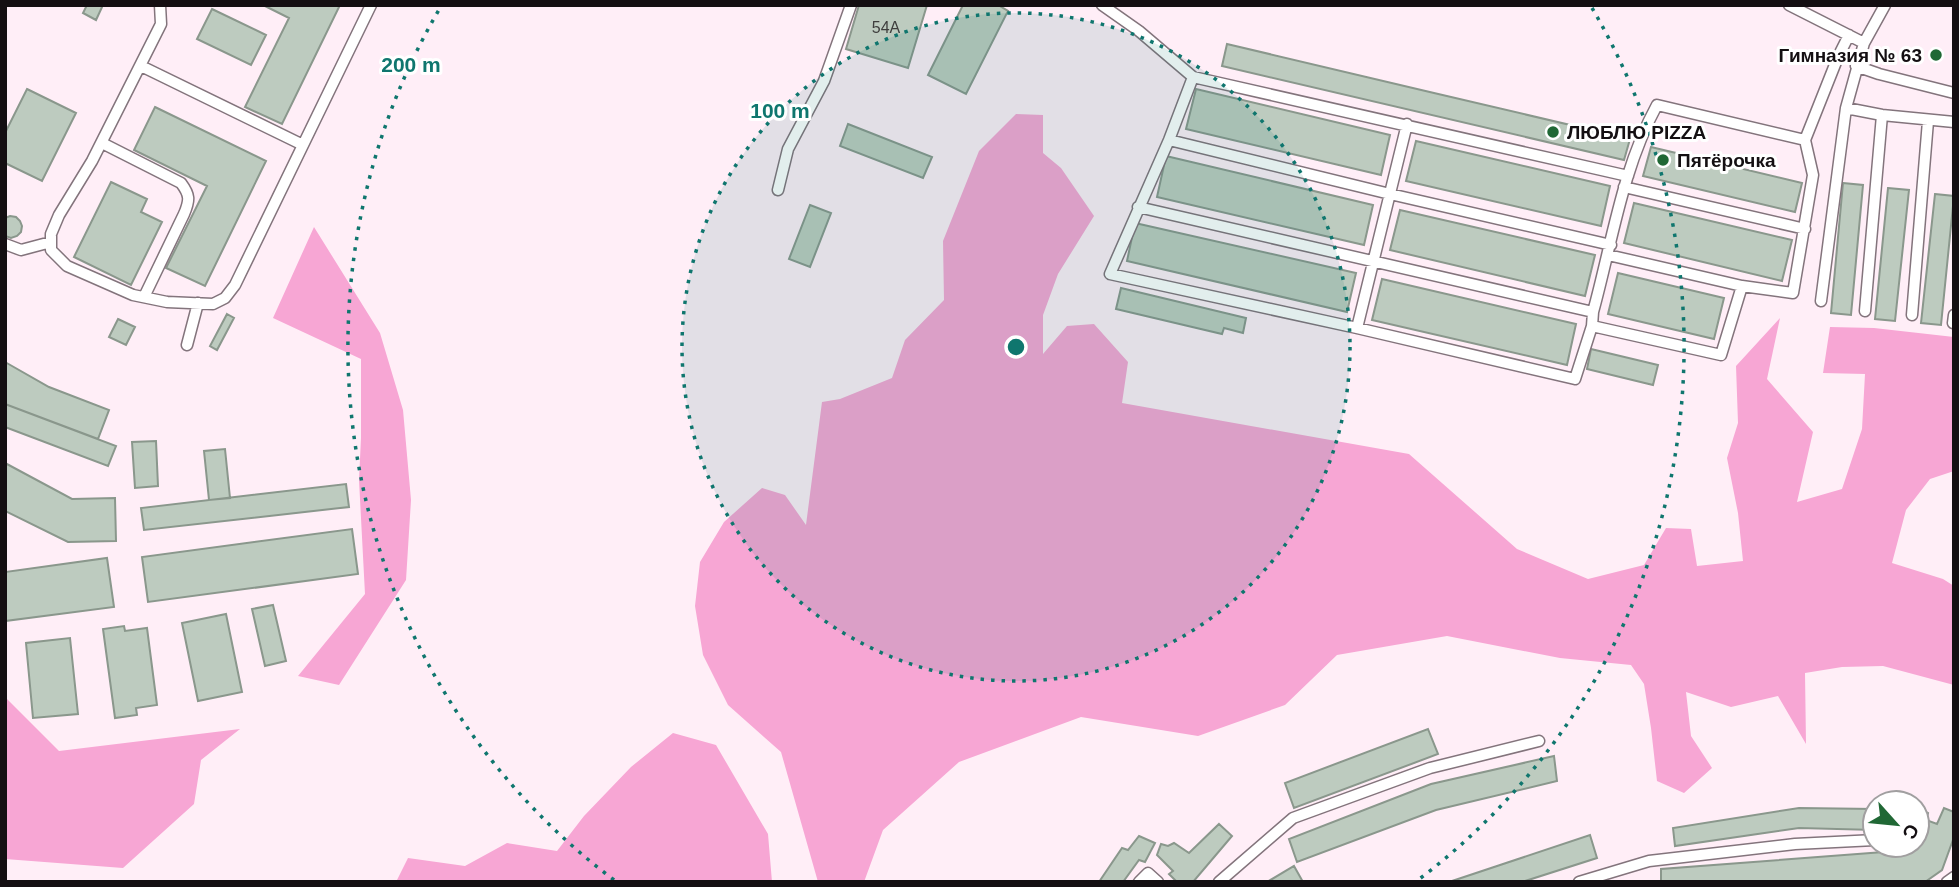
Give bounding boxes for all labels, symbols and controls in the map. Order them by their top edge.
house number: 54А [872,19,901,36]
place label: Гимназия № 63 [1779,45,1922,66]
marker: Гимназия № 63 [1928,47,1944,63]
text: 200 m [381,53,441,76]
text: 100 m [750,99,810,122]
place label: ЛЮБЛЮ PIZZA [1567,122,1706,143]
marker: ЛЮБЛЮ PIZZA [1545,124,1561,140]
place label: Пятёрочка [1677,150,1776,171]
marker: Пятёрочка [1655,152,1671,168]
centre of rings [1004,335,1028,359]
north arrow [1861,789,1931,859]
text: С [1898,821,1923,843]

